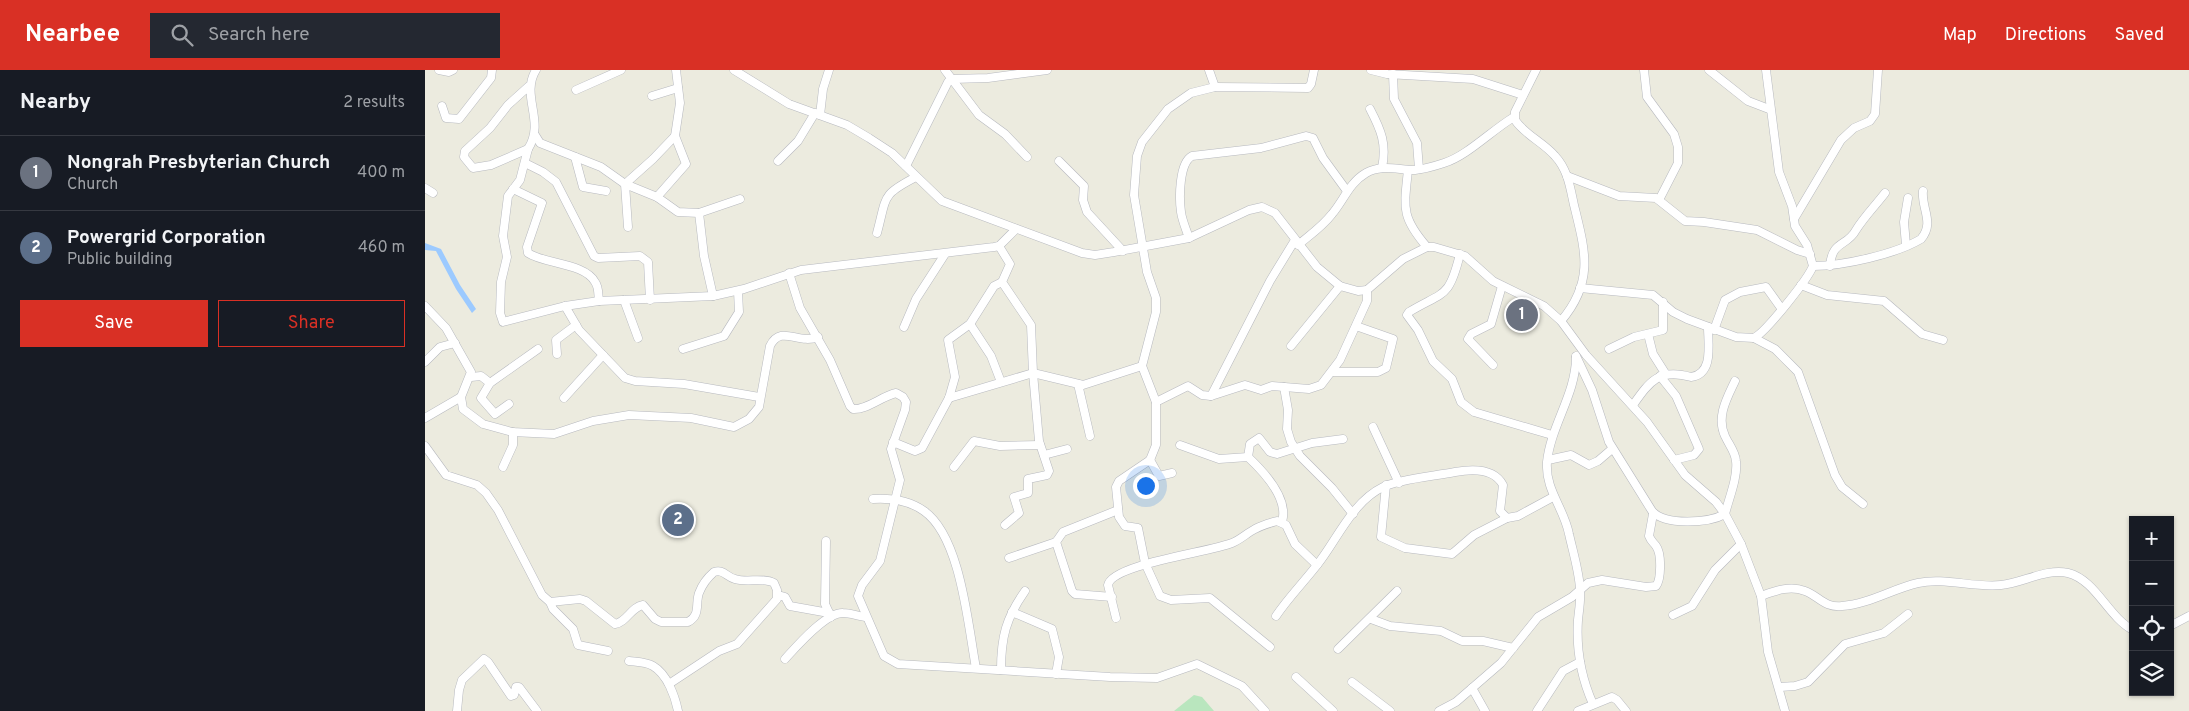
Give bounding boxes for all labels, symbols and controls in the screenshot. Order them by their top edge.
search box [150,13,500,58]
text: Nearbee [25,20,120,50]
icon: search [168,21,196,49]
text: Search here [208,23,310,47]
text: Map [1943,24,1977,47]
text: Directions [2005,24,2087,47]
text: Saved [2115,24,2164,47]
text: Nearby [20,89,91,116]
text: 2 results [343,93,405,113]
text: Nongrah Presbyterian Church [67,151,330,175]
text: 1 [33,163,39,183]
text: 400 m [357,163,405,183]
text: Church [67,175,118,195]
text: Powergrid Corporation [67,226,266,250]
text: 2 [31,238,41,258]
text: 460 m [358,238,405,258]
text: Public building [67,250,172,270]
pin: 1 [1506,296,1538,334]
button: Save [20,300,208,347]
button: Share [218,300,405,347]
your location [1133,473,1159,499]
pin: 2 [662,501,694,539]
map controls [2129,516,2174,696]
button: + [2129,516,2174,561]
button: − [2129,561,2174,606]
button: locate [2129,606,2174,651]
button: layers [2129,651,2174,696]

